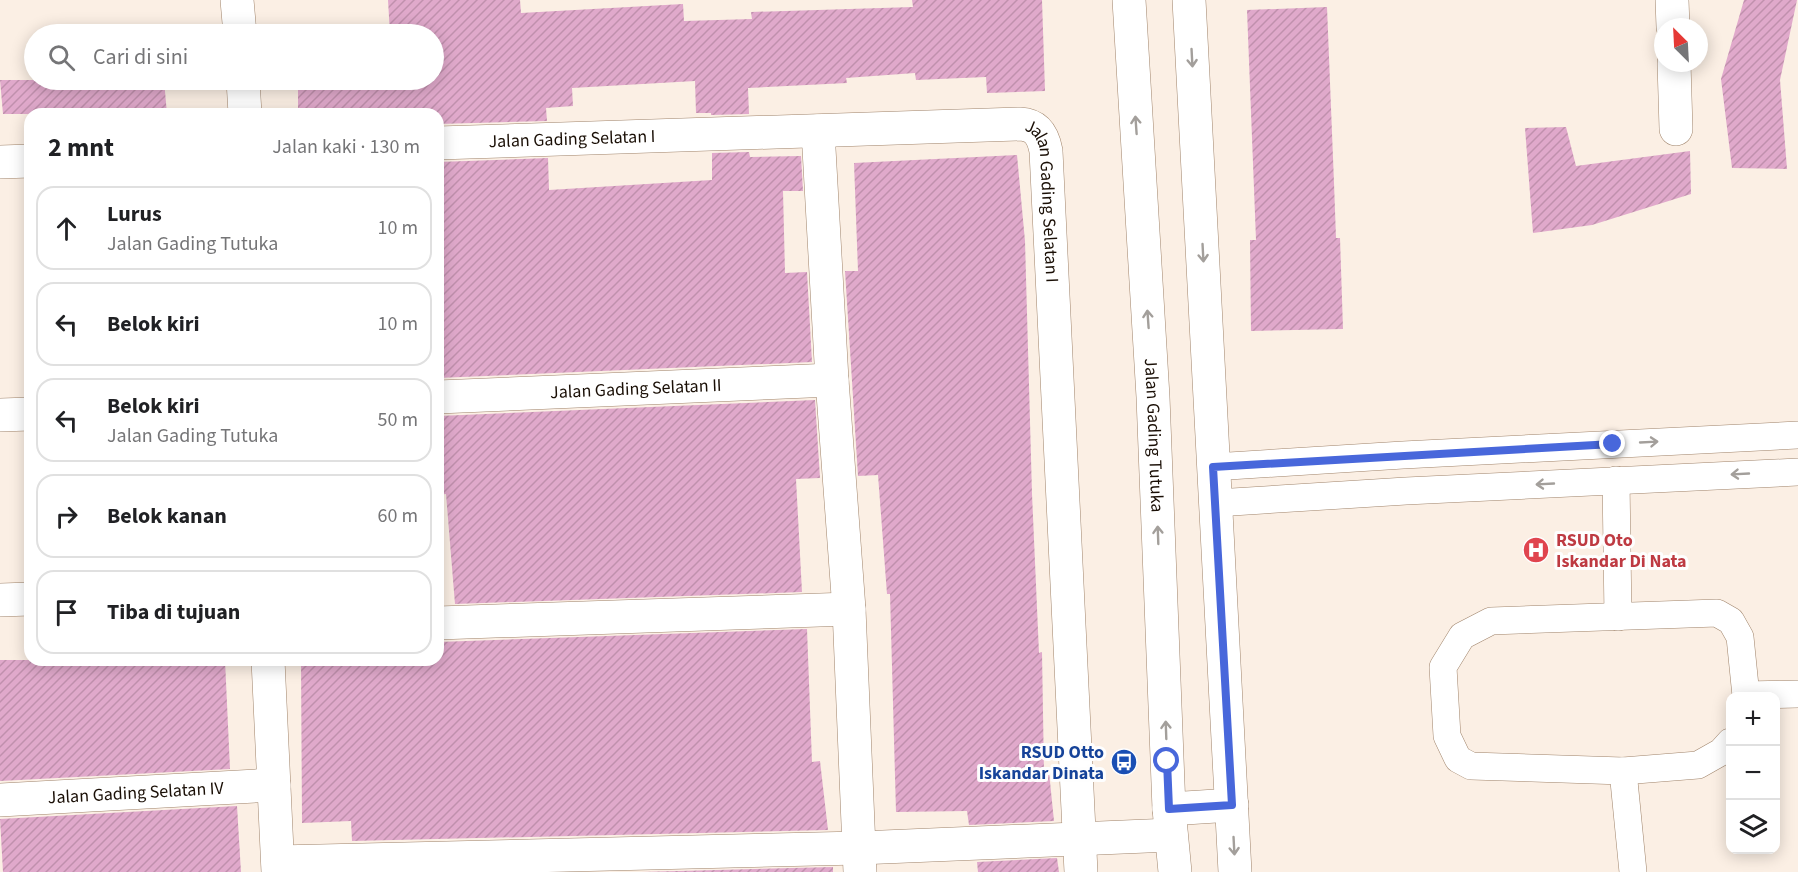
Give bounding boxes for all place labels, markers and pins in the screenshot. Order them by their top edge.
place label: RSUD Oto Iskandar Di Nata [1556,528,1687,574]
hospital icon: RSUD Oto Iskandar Di Nata [1521,535,1551,565]
place label: RSUD Otto Iskandar Dinata [979,740,1104,786]
bus stop icon: RSUD Otto Iskandar Dinata [1109,747,1139,777]

